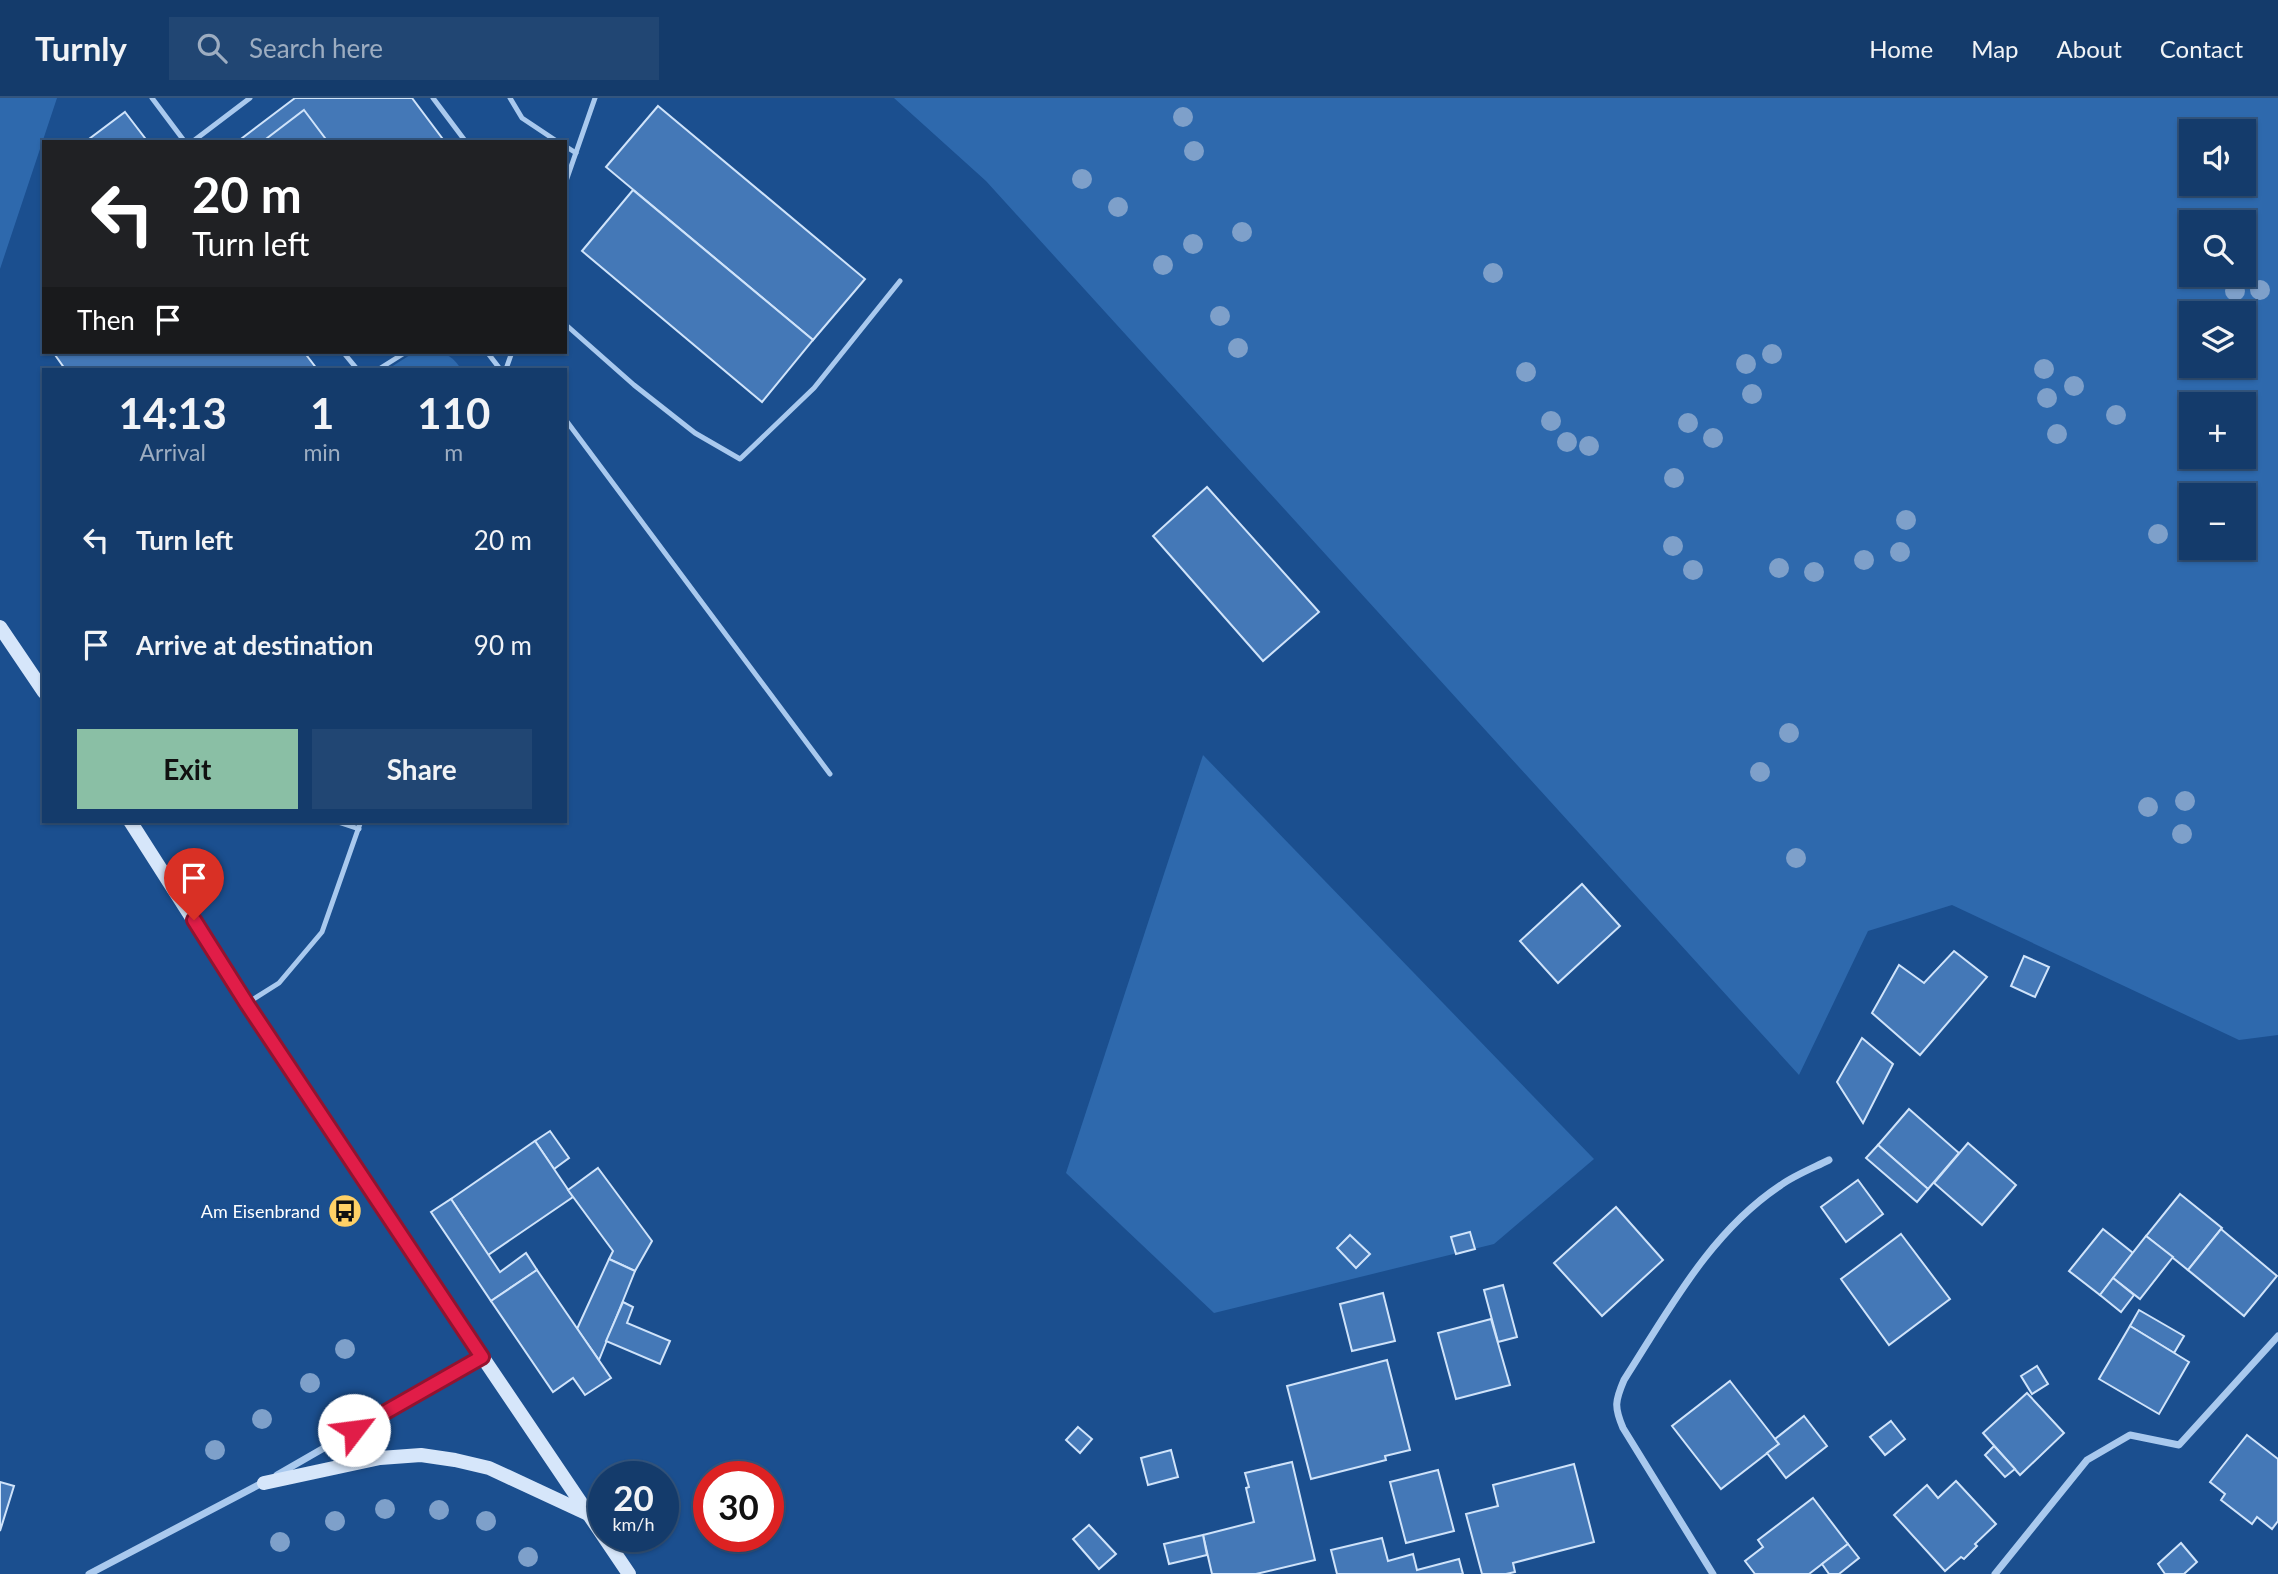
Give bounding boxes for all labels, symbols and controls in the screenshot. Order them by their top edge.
search box [169,17,659,80]
text: Turnly [35,28,127,68]
icon: search [193,29,231,67]
text: Search here [249,32,383,64]
text: Home [1869,34,1933,63]
text: Map [1971,34,2019,63]
text: About [2057,34,2122,63]
text: Contact [2160,34,2243,63]
map controls [2179,119,2256,560]
button: sound [2179,119,2256,196]
text: 20 m [192,165,302,223]
icon: left [77,168,168,259]
button: search [2179,210,2256,287]
text: Turn left [192,224,309,263]
icon: arrive [149,301,187,339]
button: layers [2179,301,2256,378]
text: Then [77,304,135,336]
text: 14:13 [119,388,227,438]
text: 1 [310,388,334,438]
text: 110 [417,388,490,438]
button: + [2179,392,2256,469]
text: Arrival [140,438,206,466]
text: min [303,438,341,466]
text: m [444,438,463,466]
button: − [2179,483,2256,560]
icon: left [77,521,115,559]
text: Turn left [136,524,233,556]
text: 20 m [474,524,532,556]
icon: arrive [77,626,115,664]
text: Arrive at destination [136,629,373,661]
text: 90 m [474,629,532,661]
button: Exit [77,729,298,809]
button: Share [312,729,532,809]
pin [164,848,224,920]
icon: arrive [175,859,213,897]
bus stop icon: Am Eisenbrand [326,1192,364,1230]
place label: Am Eisenbrand [201,1200,320,1222]
position arrow [317,1393,391,1467]
speed limit sign: 30 [693,1461,784,1552]
text: 20 [613,1476,654,1518]
text: km/h [612,1513,655,1535]

